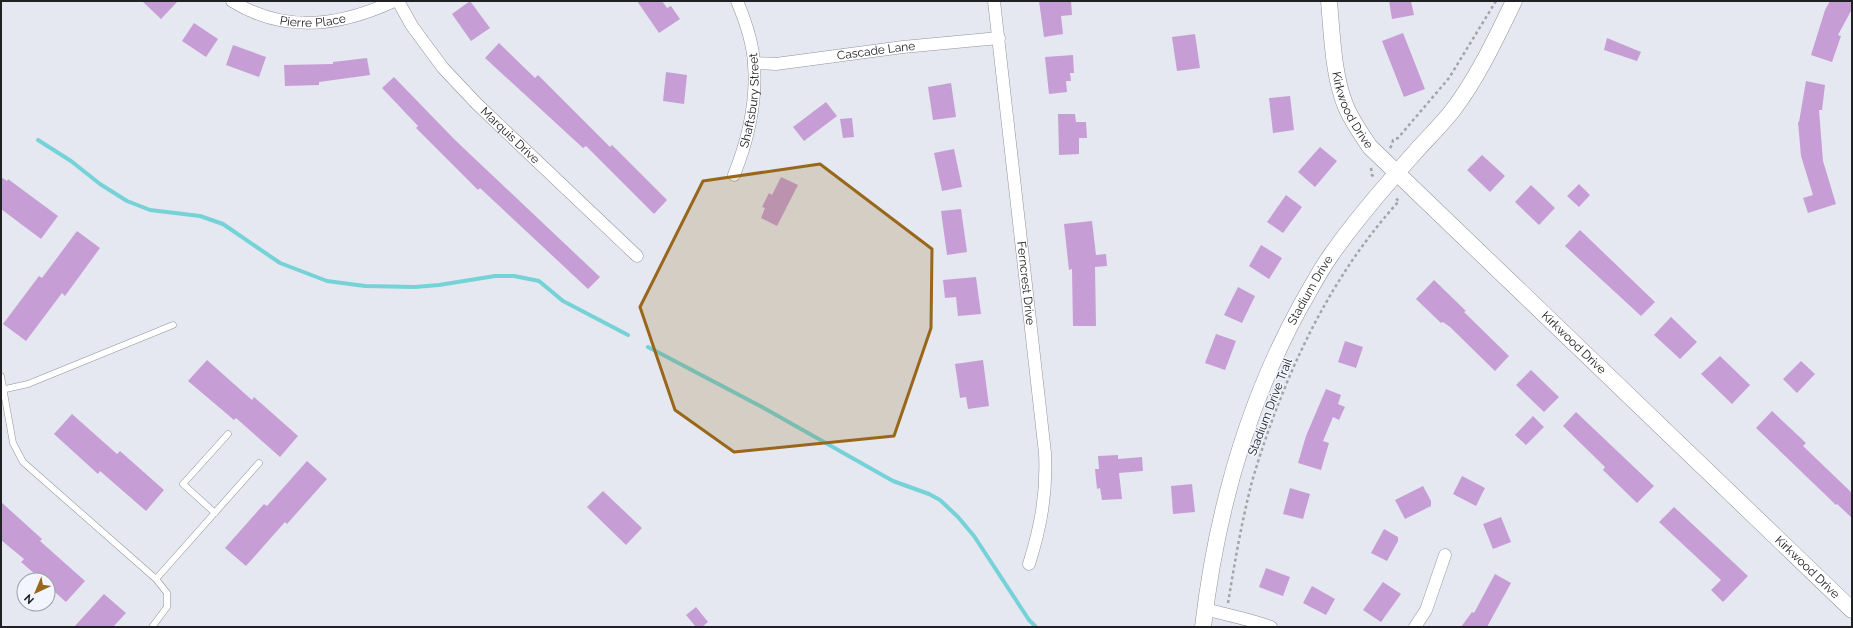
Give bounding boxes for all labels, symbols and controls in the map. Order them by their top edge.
street label: Pierre Place [279,11,347,30]
street label: Cascade Lane [836,39,916,63]
street label: Shaftsbury Street [737,52,762,150]
street label: Kirkwood Drive [1329,70,1376,151]
street label: Marquis Drive [478,104,542,167]
street label: Ferncrest Drive [1014,241,1038,326]
street label: Stadium Drive [1285,253,1336,327]
street label: Kirkwood Drive [1539,309,1609,377]
street label: Stadium Drive Trail [1245,356,1295,458]
street label: Kirkwood Drive [1772,533,1843,601]
north arrow [16,572,56,612]
text: N [22,591,37,606]

